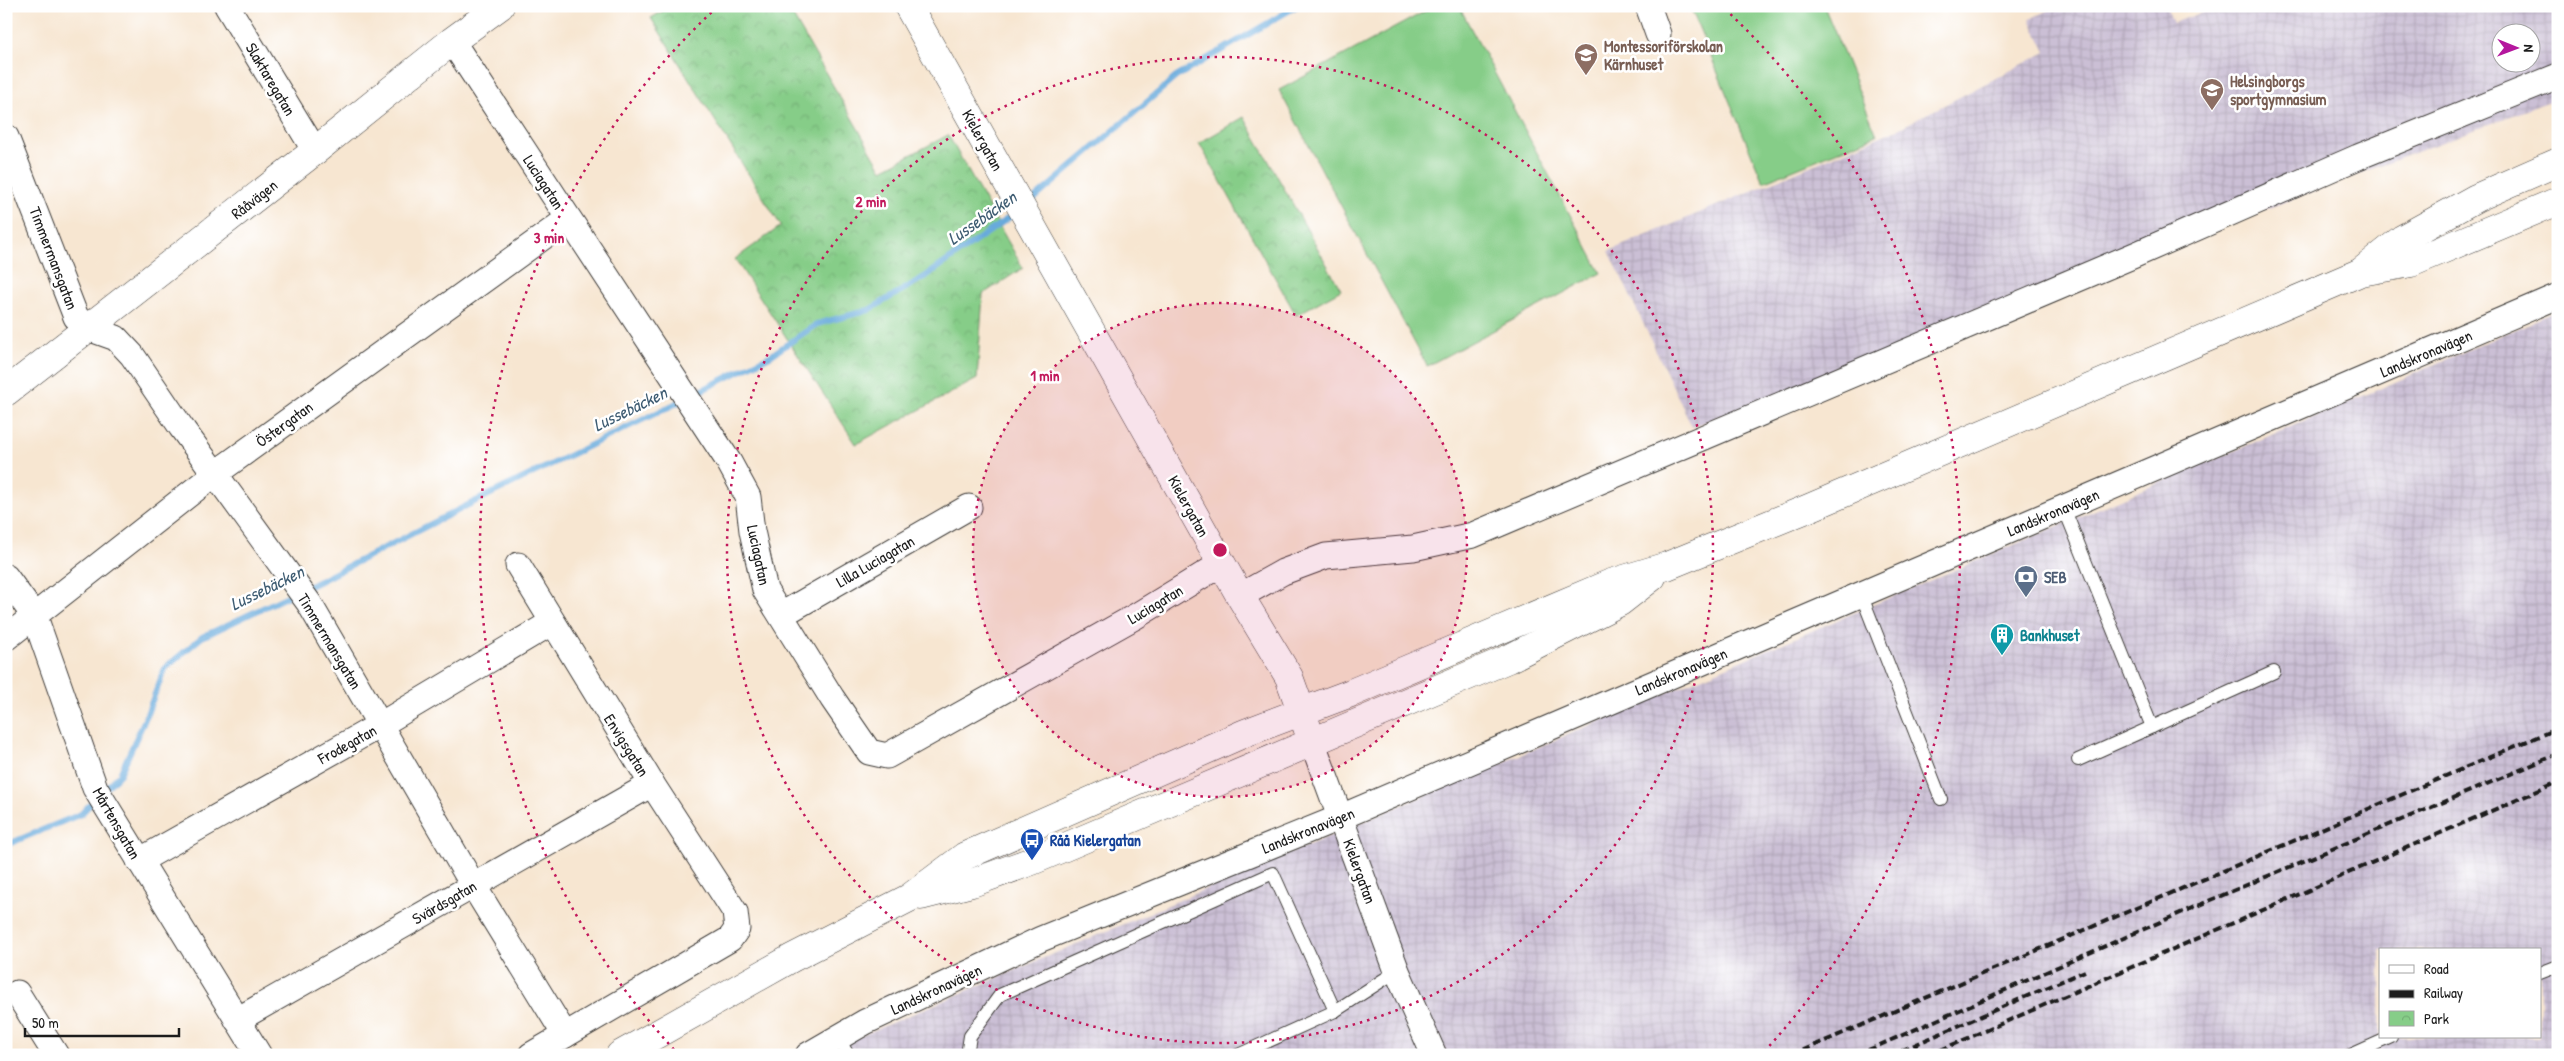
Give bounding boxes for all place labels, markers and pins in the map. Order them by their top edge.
place label: Montessoriförskolan Kärnhuset [1604,35,1723,75]
school or university icon: Montessoriförskolan Kärnhuset [1573,42,1599,76]
place label: Helsingborgs sportgymnasium [2230,70,2327,111]
school or university icon: Helsingborgs sportgymnasium [2199,77,2225,111]
centre of rings [1211,541,1229,559]
bank icon: SEB [2013,564,2039,598]
place label: SEB [2044,566,2067,588]
building icon: Bankhuset [1989,622,2015,656]
place label: Bankhuset [2020,624,2080,646]
bus stop icon: Råå Kielergatan [1019,827,1045,861]
place label: Råå Kielergatan [1050,829,1141,852]

